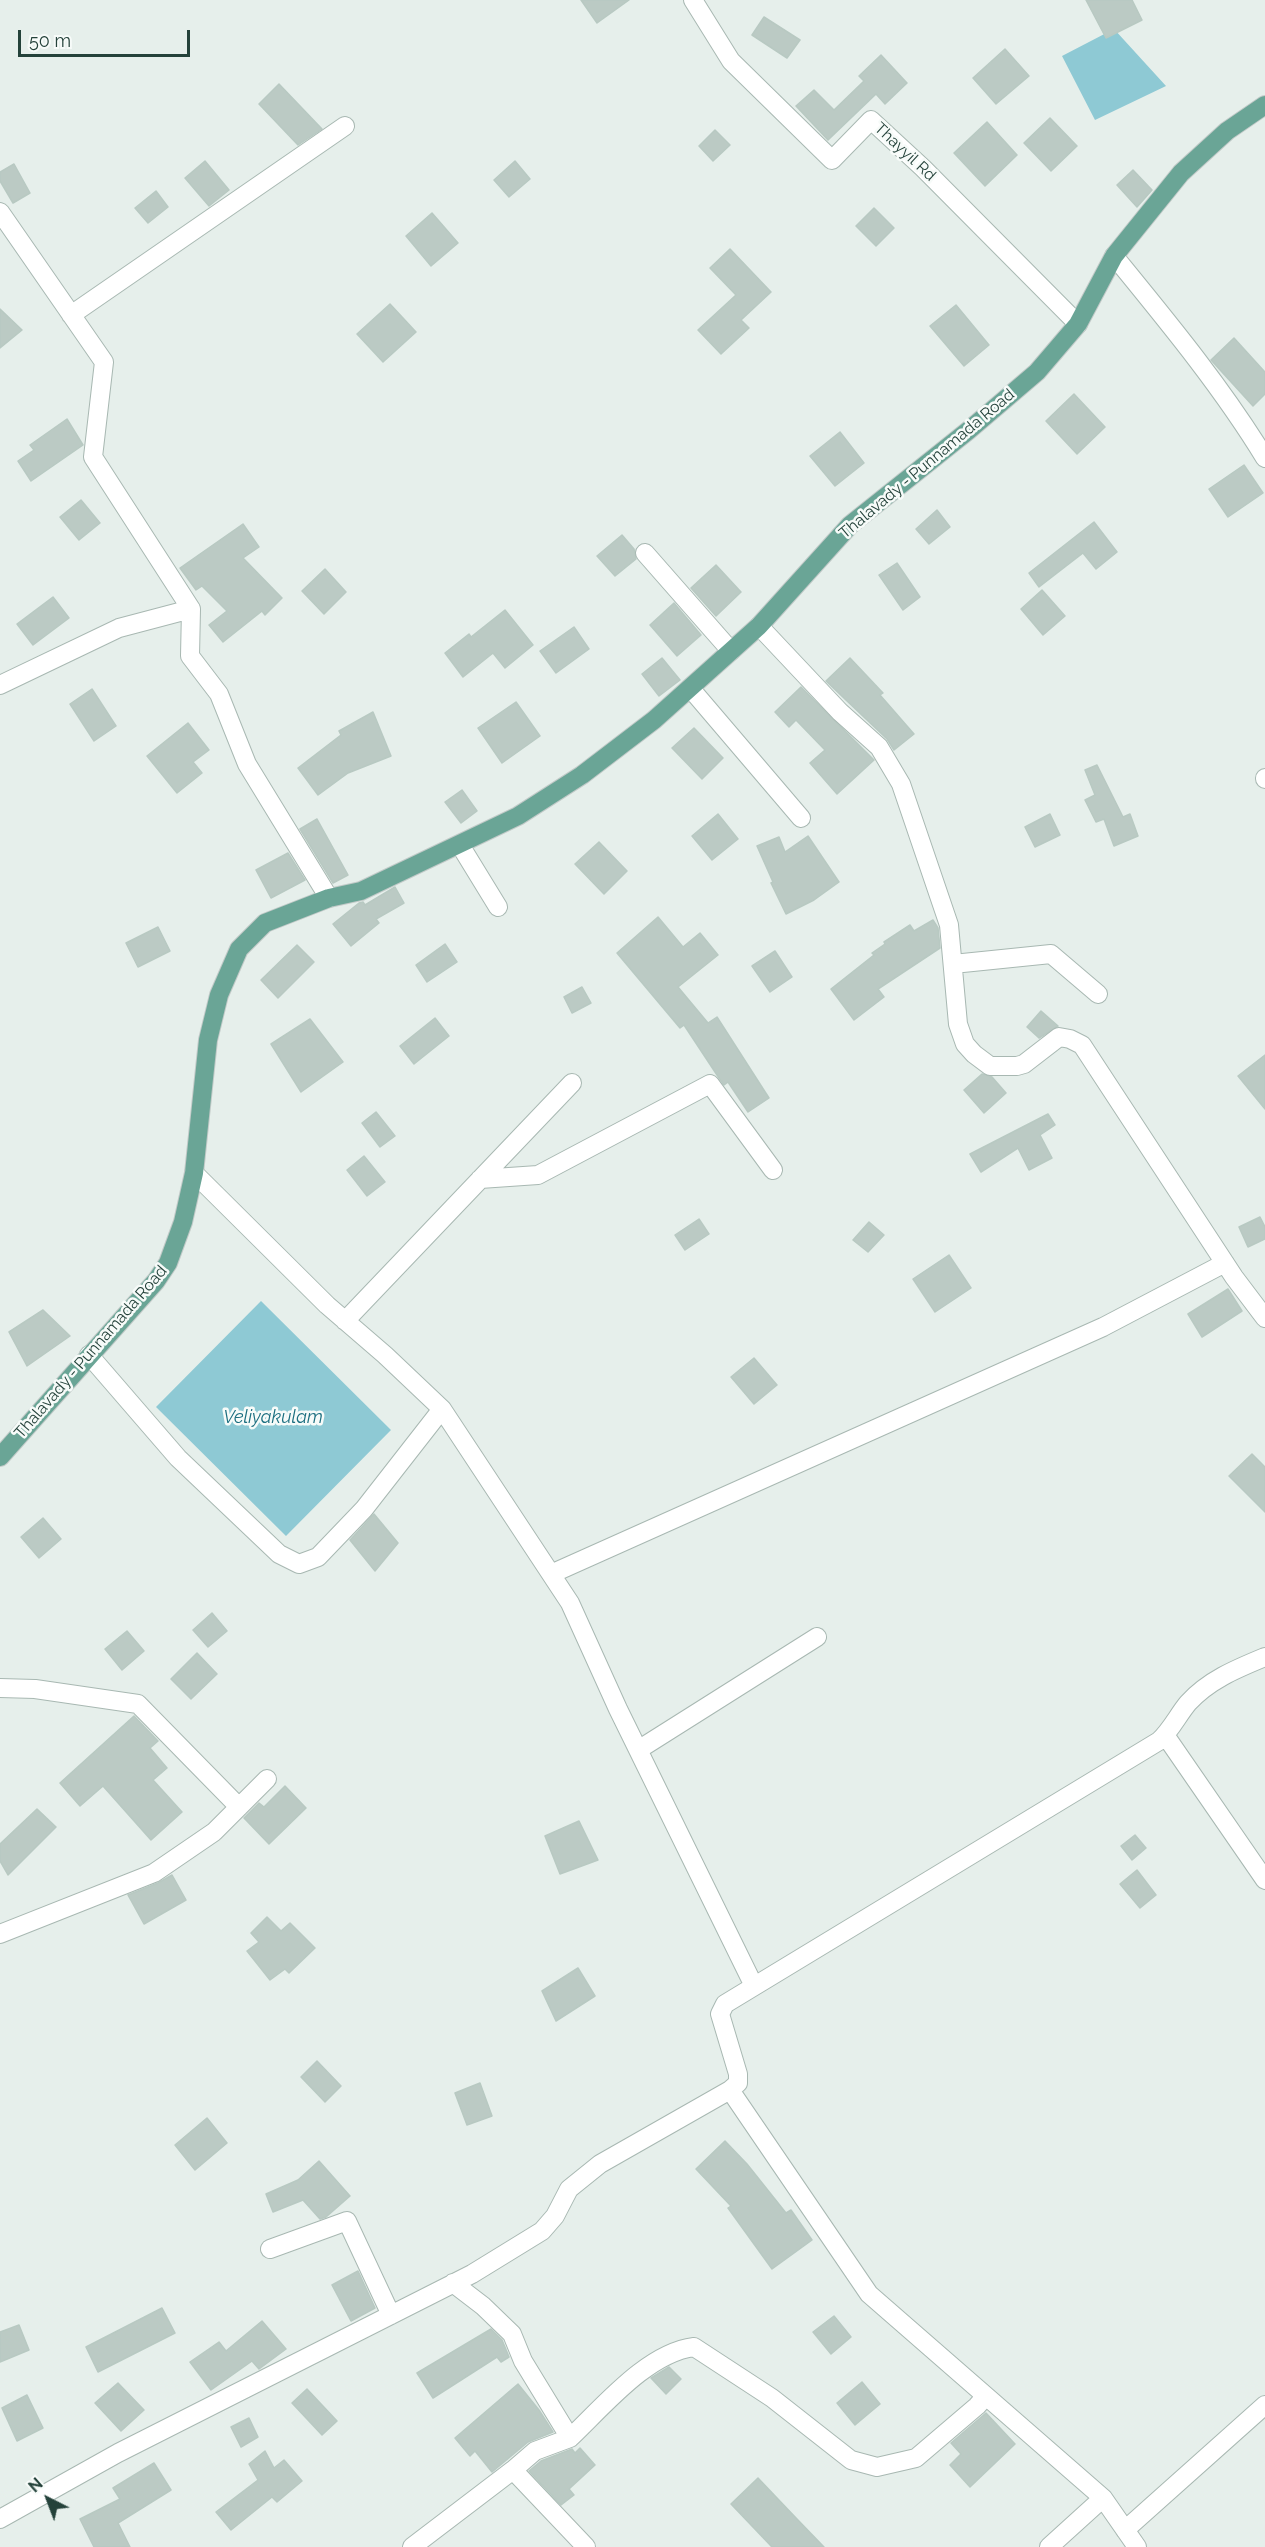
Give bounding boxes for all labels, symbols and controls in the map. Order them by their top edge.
scale bar [21,18,194,56]
text: 50 m [29,30,71,51]
street label: Thayyil Rd [870,119,940,185]
street label: Thalavady - Punnamada Road [836,385,1018,543]
street label: Thalavady - Punnamada Road [11,1262,171,1442]
water label: Veliyakulam [223,1407,323,1429]
north arrow [18,2469,78,2529]
text: N [25,2474,47,2496]

